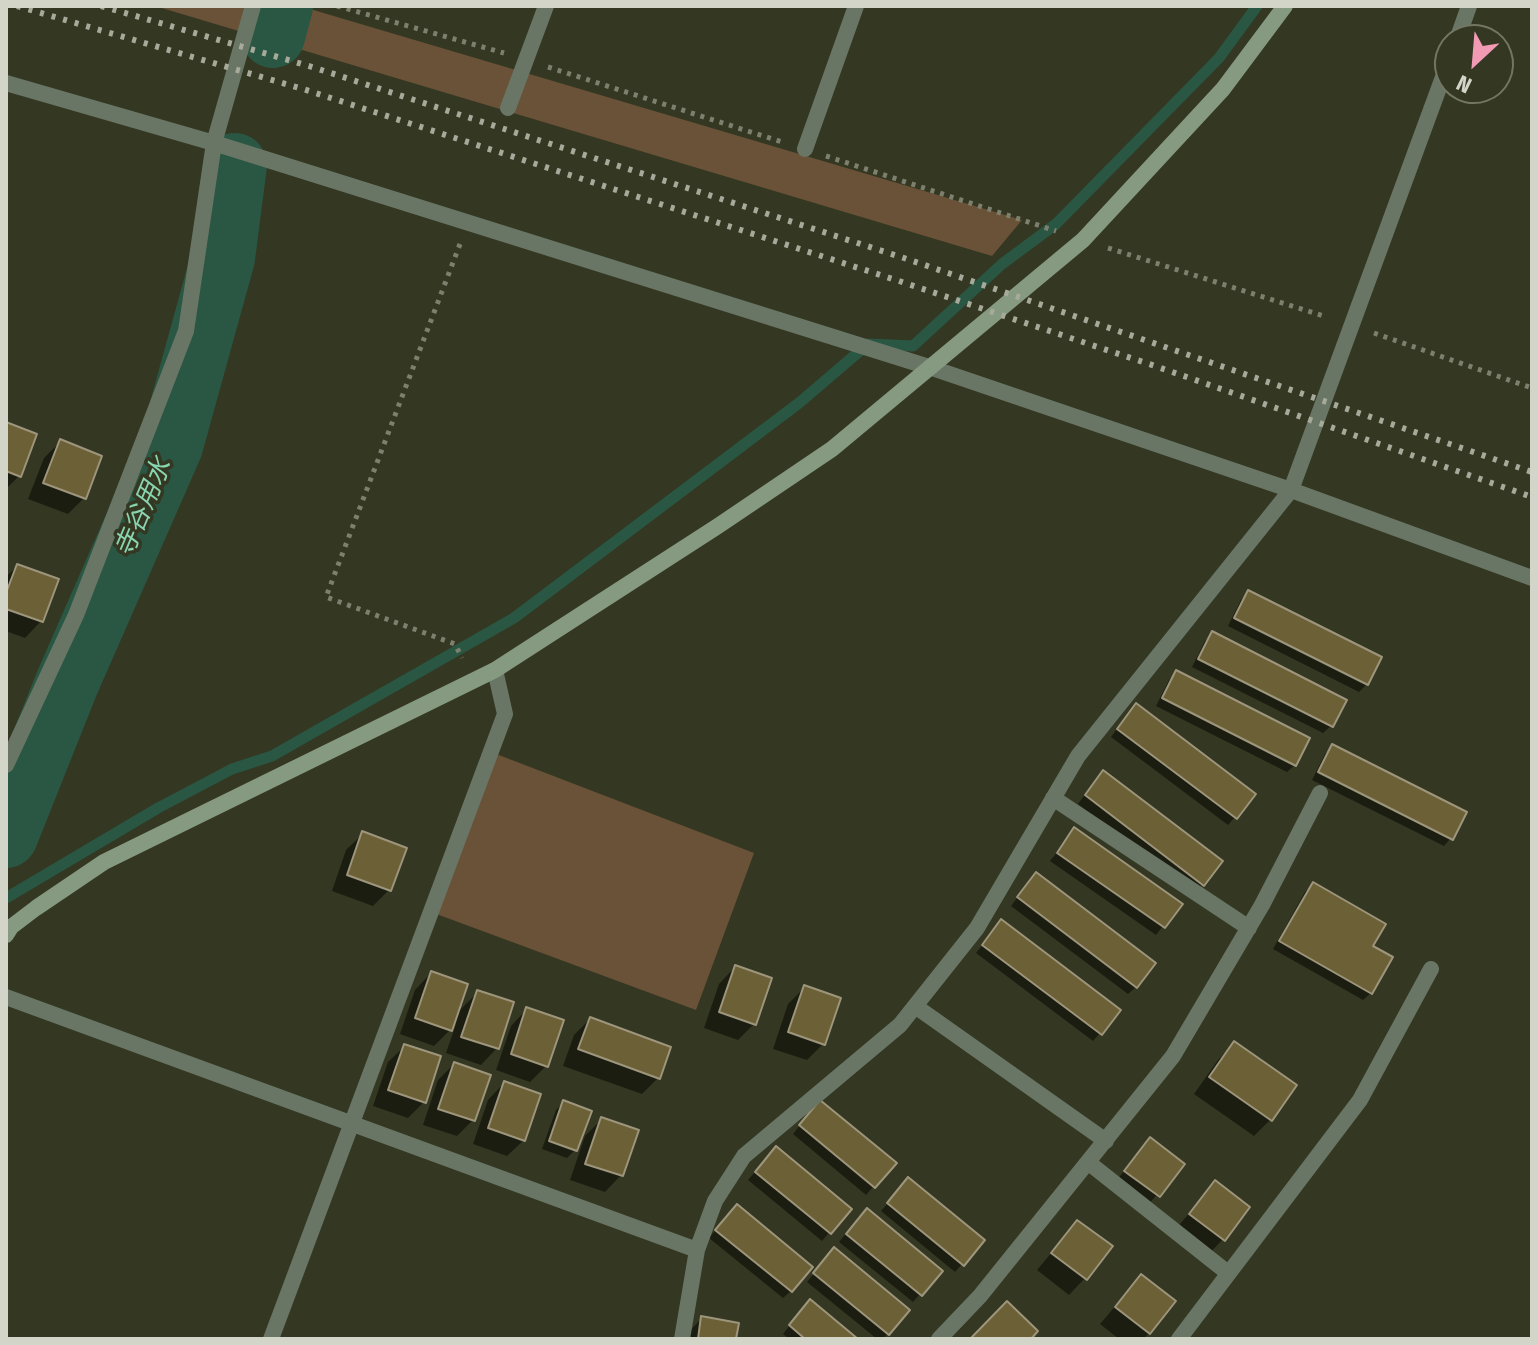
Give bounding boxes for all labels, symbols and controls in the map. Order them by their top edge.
north arrow [1434,24,1514,104]
text: N [1452,69,1476,99]
water label: 寺谷用水 [109,454,179,562]

